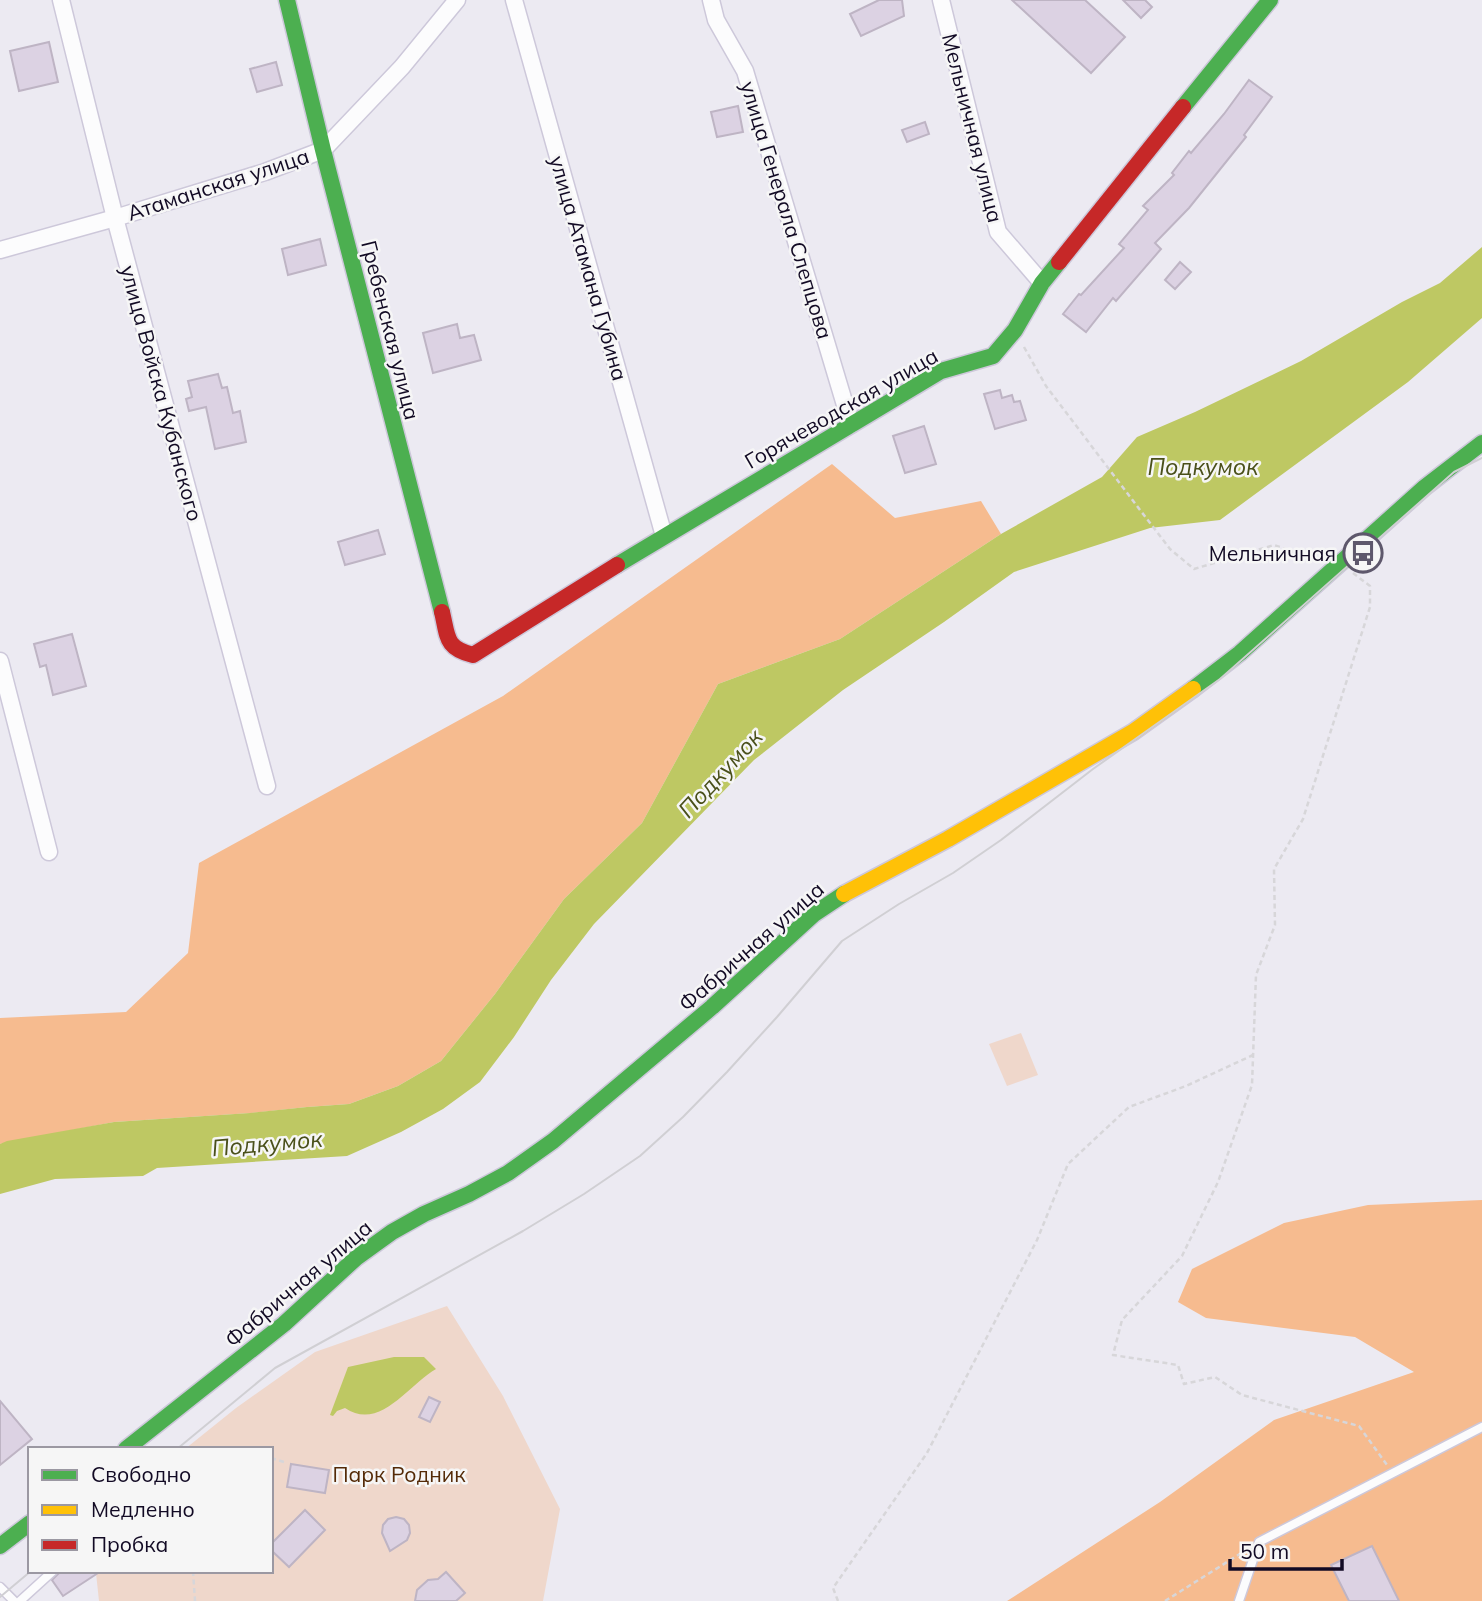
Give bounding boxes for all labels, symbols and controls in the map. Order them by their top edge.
street label: Мельничная улица [937,31,1009,225]
street label: улица Генерала Слепцова [735,78,839,342]
street label: Атаманская улица [124,142,312,226]
street label: улица Атамана Губина [544,152,634,384]
street label: Гребенская улица [356,238,426,422]
street label: улица Войска Кубанского [115,262,209,524]
street label: Горячеводская улица [740,342,942,474]
water label: Подкумок [1148,452,1259,481]
bus stop icon: Мельничная [1342,532,1384,574]
place label: Мельничная [1209,540,1336,566]
water label: Подкумок [672,722,769,823]
street label: Фабричная улица [673,876,829,1016]
water label: Подкумок [210,1124,324,1162]
street label: Фабричная улица [219,1214,377,1352]
legend [28,1447,273,1573]
text: Свободно [91,1461,191,1487]
park label: Парк Родник [332,1461,466,1487]
text: Медленно [91,1496,195,1522]
scale bar [1230,1528,1342,1572]
text: Пробка [91,1531,168,1557]
text: 50 m [1240,1538,1289,1564]

